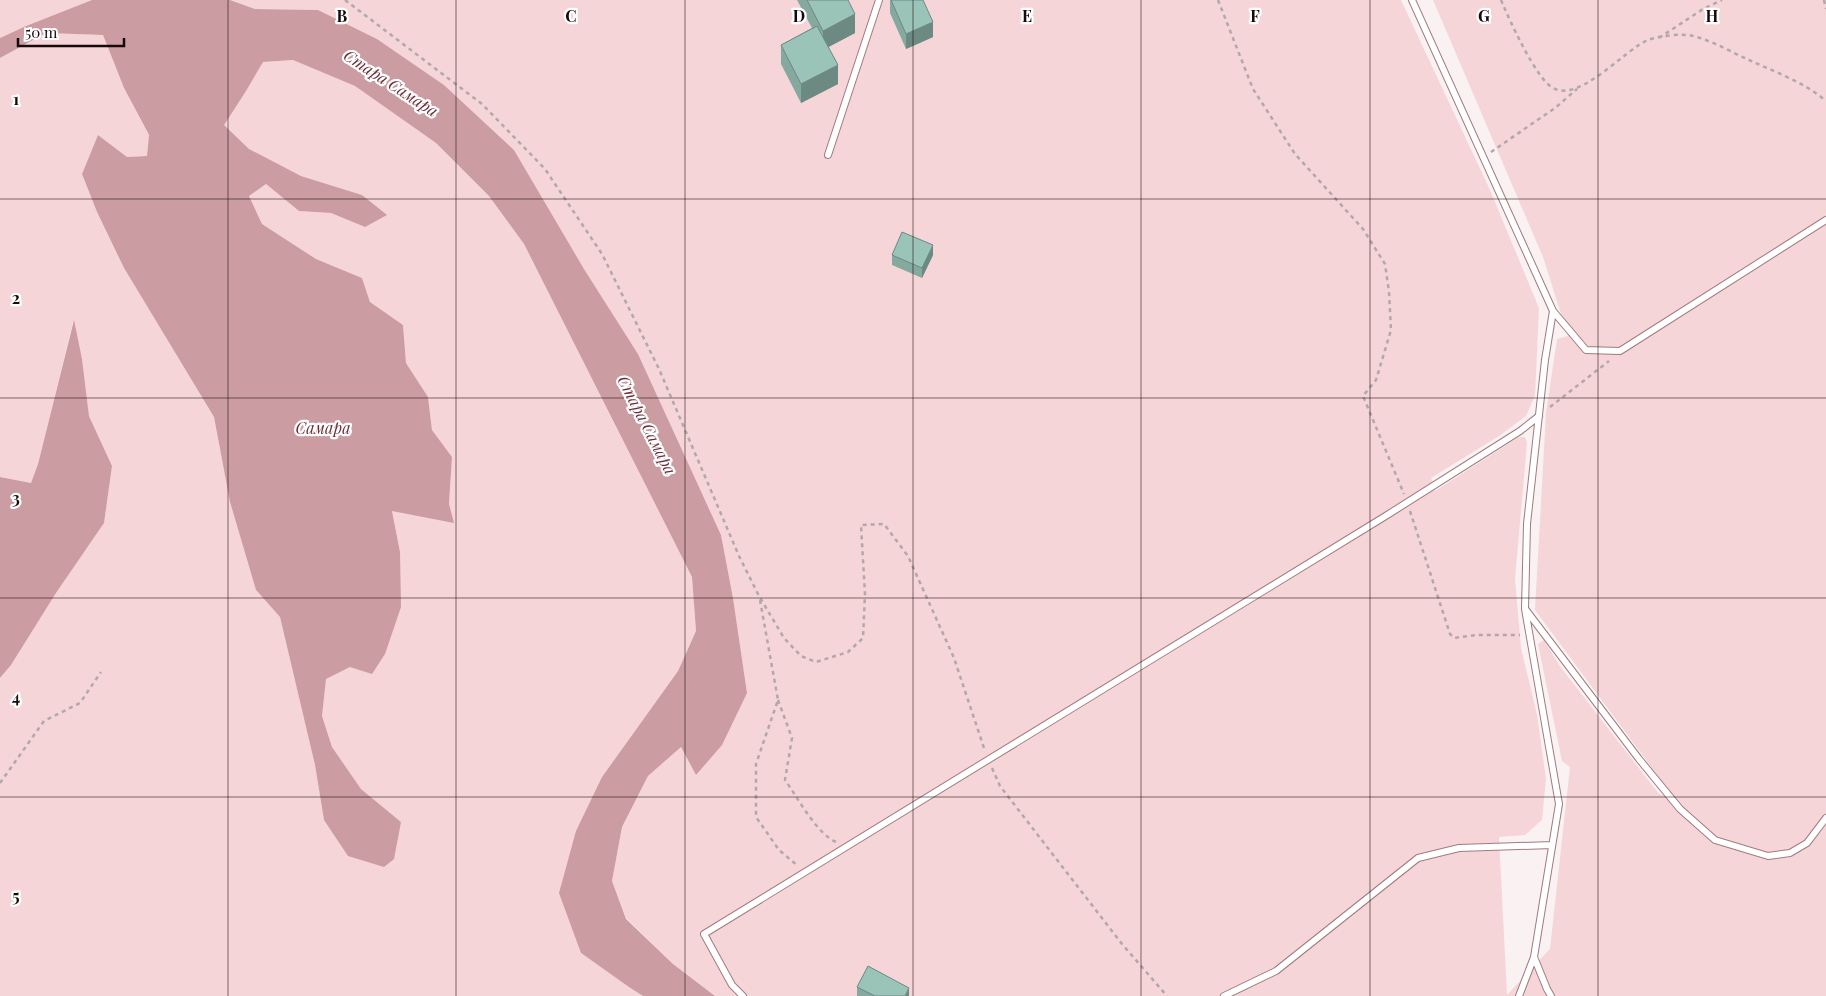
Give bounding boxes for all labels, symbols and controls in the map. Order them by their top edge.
text: B [337,5,348,26]
text: C [565,5,577,26]
text: D [793,5,805,26]
text: E [1022,5,1032,26]
text: F [1250,5,1260,26]
text: G [1478,5,1490,26]
text: H [1706,5,1719,26]
scale bar [18,15,124,47]
text: 50 m [25,22,58,42]
water label: Стара Самара [340,44,442,121]
text: 1 [13,88,19,109]
text: 2 [12,287,20,308]
water label: Стара Самара [613,372,681,478]
water label: Самара [295,417,351,438]
text: 3 [12,487,20,508]
text: 4 [12,686,20,707]
text: 5 [12,885,20,906]

